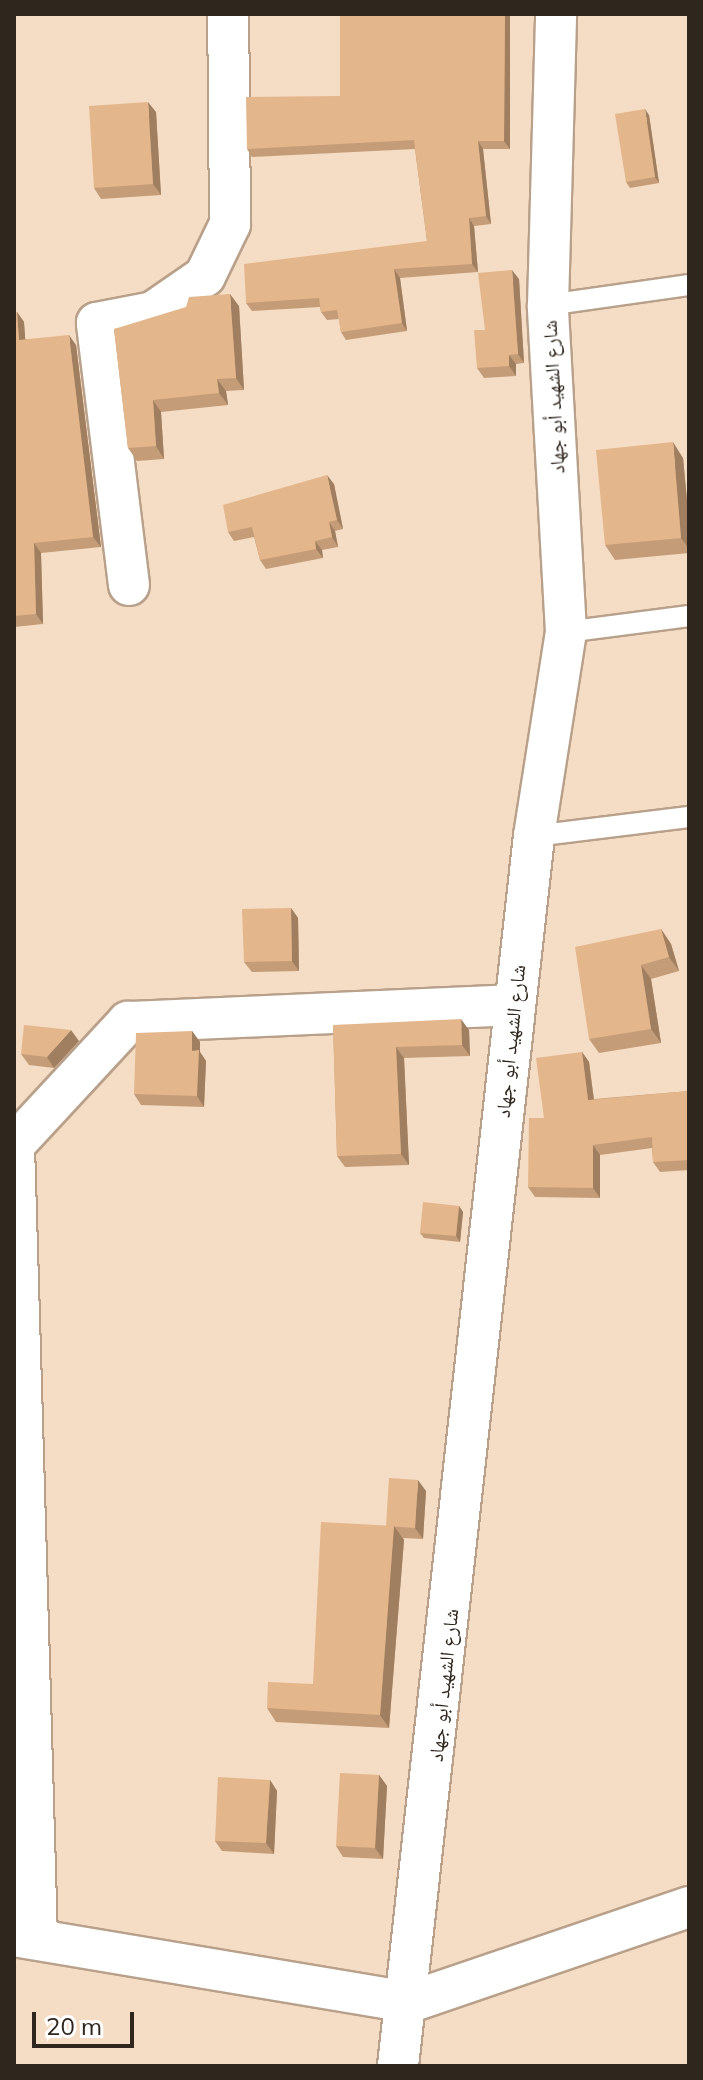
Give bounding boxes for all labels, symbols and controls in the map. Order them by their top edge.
street label: شارع الشهيد أبو جهاد [537,320,569,474]
street label: شارع الشهيد أبو جهاد [490,963,530,1119]
street label: شارع الشهيد أبو جهاد [423,1607,463,1763]
scale bar [36,1996,138,2046]
text: 20 m [46,2011,102,2041]

